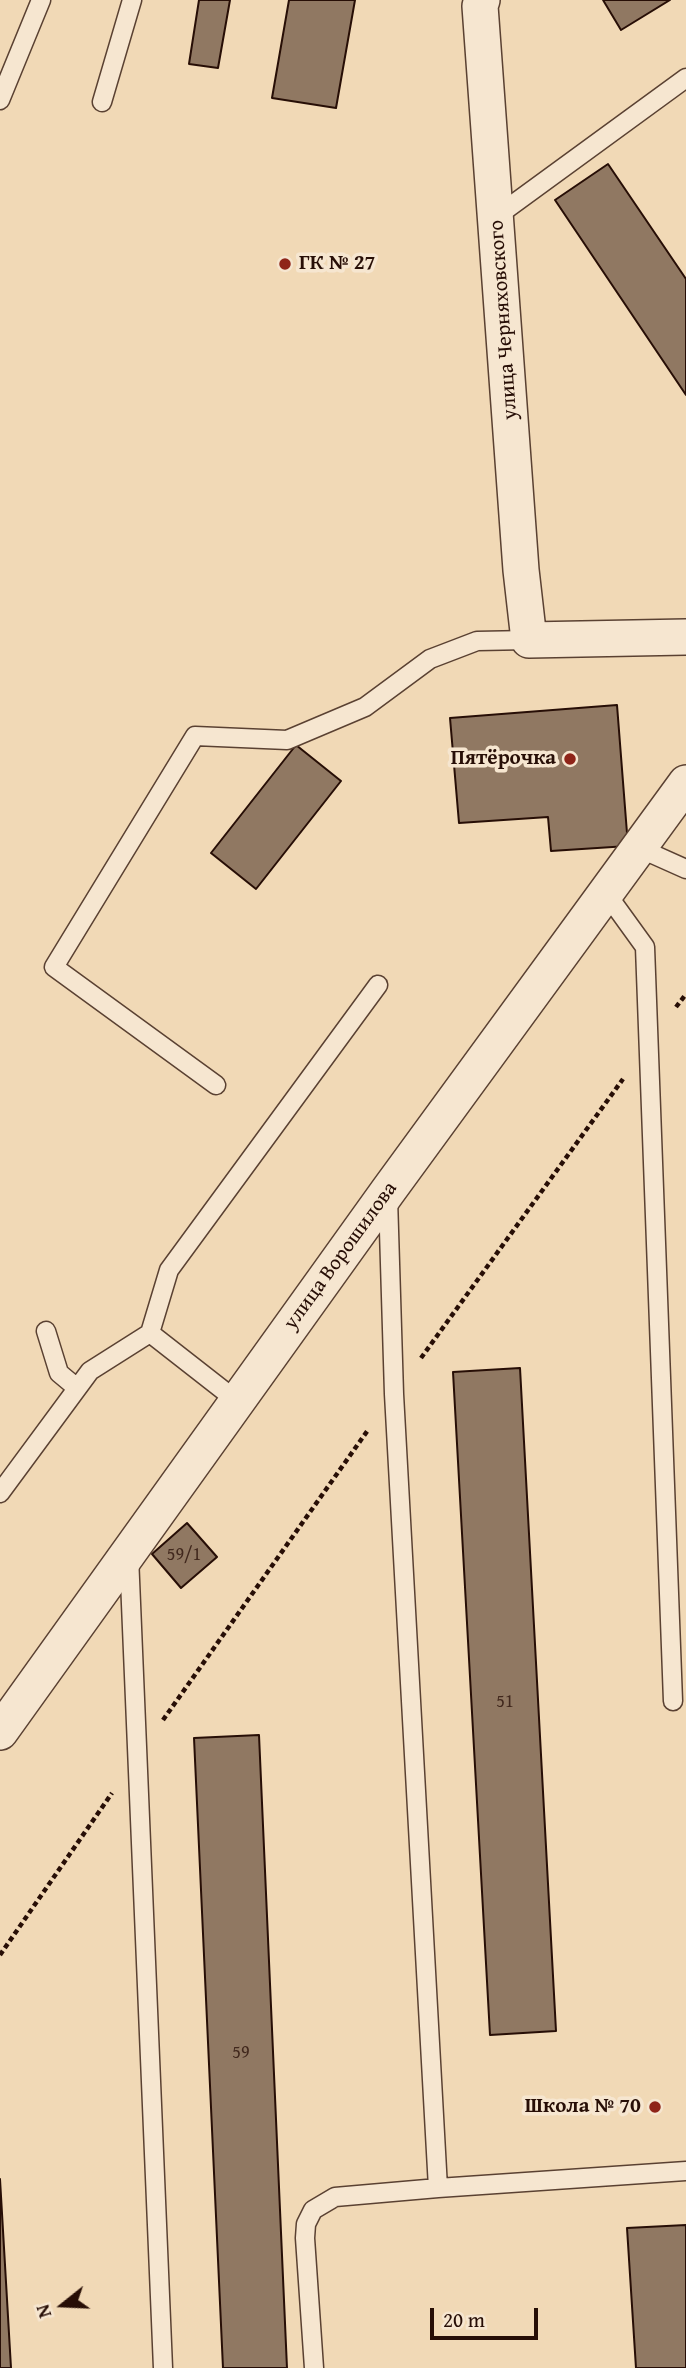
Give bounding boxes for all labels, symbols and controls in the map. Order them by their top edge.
street label: улица Черняховского [484,219,524,421]
place label: ГК № 27 [299,251,375,277]
marker: ГК № 27 [277,256,293,272]
place label: Пятёрочка [451,746,556,772]
marker: Пятёрочка [562,751,578,767]
street label: улица Ворошилова [279,1177,403,1335]
house number: 59/1 [167,1544,201,1566]
house number: 51 [496,1691,514,1713]
house number: 59 [232,2042,250,2064]
place label: Школа № 70 [525,2094,641,2120]
marker: Школа № 70 [647,2099,663,2115]
north arrow [28,2270,98,2340]
scale bar [434,2294,542,2338]
text: N [28,2301,58,2322]
text: 20 m [443,2304,485,2335]

